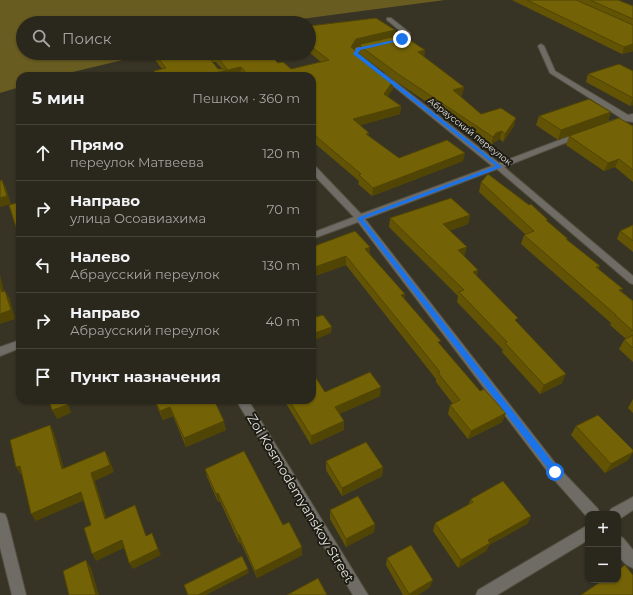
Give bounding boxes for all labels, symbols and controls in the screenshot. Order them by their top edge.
search box [16,16,316,60]
icon: search [30,27,52,49]
text: Поиск [62,29,111,48]
route end [393,30,411,48]
text: 5 мин [32,88,85,108]
text: Пешком · 360 m [192,90,300,106]
street label: Абраусский переулок [426,95,515,168]
text: Прямо [70,135,124,154]
icon: ahead [32,142,54,164]
text: 120 m [262,145,300,161]
text: переулок Матвеева [70,154,204,170]
text: Направо [70,191,140,210]
icon: right [32,198,54,220]
text: 70 m [267,201,300,217]
text: улица Осоавиахима [70,210,206,226]
text: Налево [70,247,130,266]
icon: left [32,254,54,276]
text: 130 m [262,257,300,273]
text: Абраусский переулок [70,266,220,282]
text: Направо [70,303,140,322]
icon: right [32,310,54,332]
text: 40 m [266,313,300,329]
text: Абраусский переулок [70,322,220,338]
icon: arrive [32,366,54,388]
text: Пункт назначения [70,367,221,386]
street label: Zoi Kosmodemyanskoy Street [244,411,358,585]
route start [546,463,564,481]
map controls [585,511,621,583]
button: + [585,511,621,547]
button: − [585,547,621,583]

